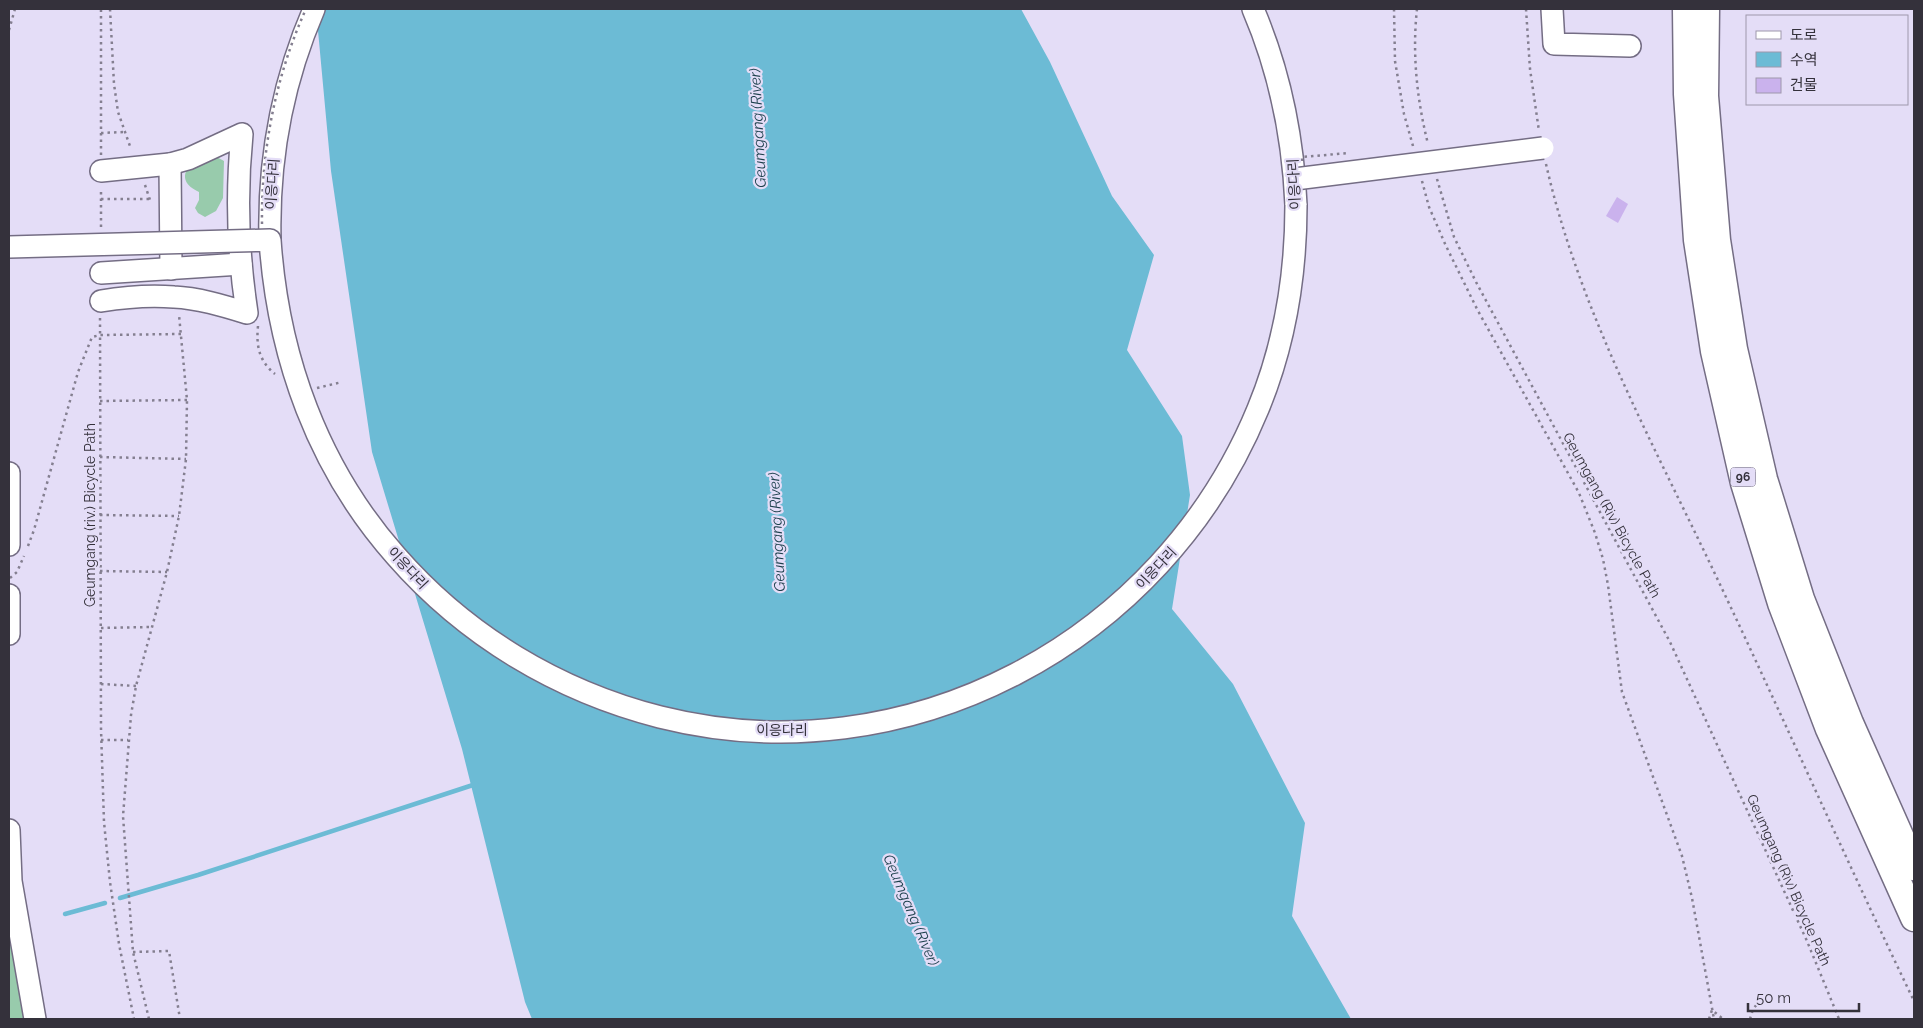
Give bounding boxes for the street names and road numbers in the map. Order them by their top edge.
street label: 이응다리 [262,158,282,210]
street label: 이응다리 [1285,158,1303,210]
street label: Geumgang (riv.) Bicycle Path [82,423,98,607]
street label: Geumgang (Riv) Bicycle Path [1560,430,1664,600]
road number: 96 [1730,468,1756,487]
street label: 이응다리 [385,544,431,592]
street label: 이응다리 [1133,544,1179,592]
street label: 이응다리 [756,722,808,738]
street label: Geumgang (Riv) Bicycle Path [1744,792,1834,968]

